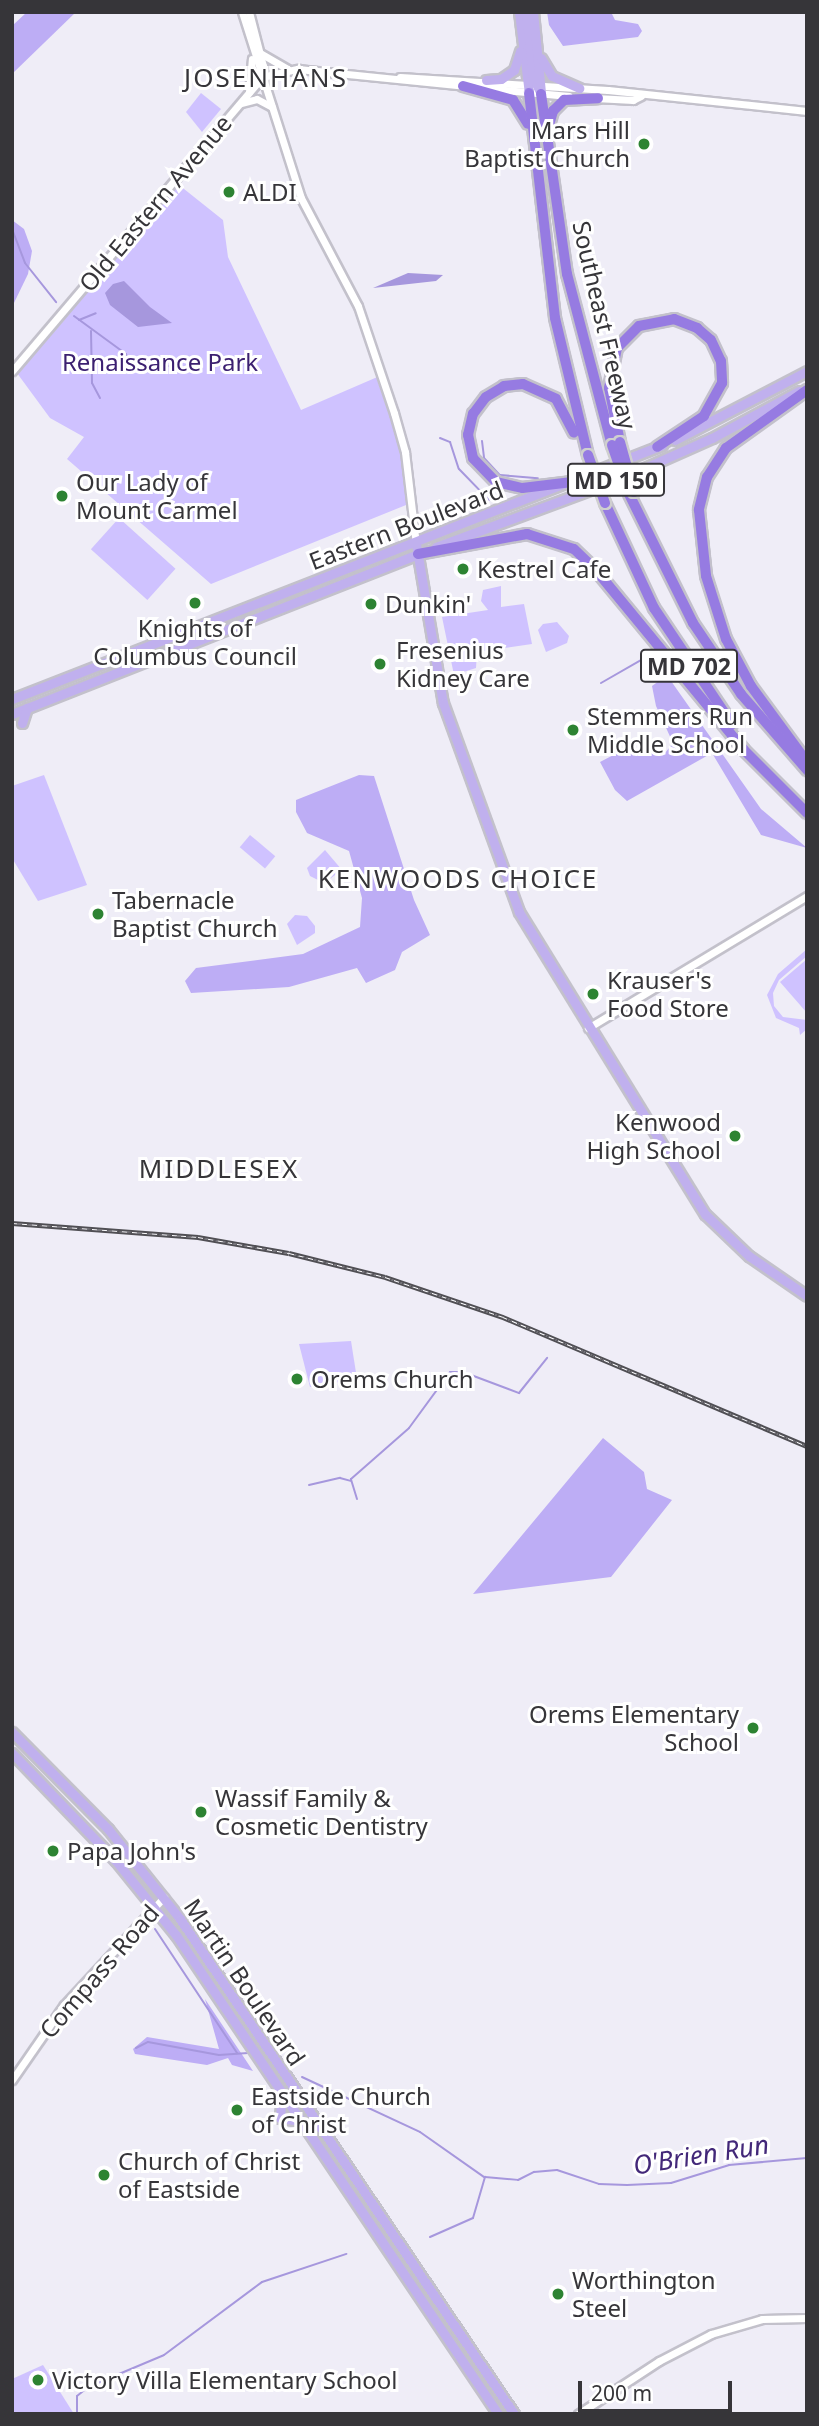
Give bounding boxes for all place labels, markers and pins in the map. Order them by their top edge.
place label: Mars Hill Baptist Church [464,116,630,172]
marker: Mars Hill Baptist Church [636,136,652,152]
place label: ALDI [243,178,297,206]
marker: ALDI [221,184,237,200]
place label: Our Lady of Mount Carmel [76,468,238,524]
marker: Our Lady of Mount Carmel [54,488,70,504]
place label: Kestrel Cafe [477,555,611,583]
marker: Kestrel Cafe [455,561,471,577]
place label: Dunkin' [385,590,471,618]
marker: Knights of Columbus Council [187,595,203,611]
marker: Dunkin' [363,596,379,612]
place label: Knights of Columbus Council [93,614,297,670]
place label: Fresenius Kidney Care [396,636,530,692]
marker: Fresenius Kidney Care [370,654,390,674]
place label: Stemmers Run Middle School [587,702,753,758]
marker: Stemmers Run Middle School [565,722,581,738]
place label: Tabernacle Baptist Church [112,886,278,942]
marker: Tabernacle Baptist Church [90,906,106,922]
place label: Krauser's Food Store [607,966,729,1022]
marker: Krauser's Food Store [585,986,601,1002]
place label: Kenwood High School [586,1108,721,1164]
marker: Kenwood High School [727,1128,743,1144]
place label: Orems Church [311,1365,474,1393]
marker: Orems Church [289,1371,305,1387]
place label: Orems Elementary School [529,1700,739,1756]
marker: Orems Elementary School [745,1720,761,1736]
place label: Wassif Family & Cosmetic Dentistry [215,1784,428,1840]
marker: Wassif Family & Cosmetic Dentistry [193,1804,209,1820]
place label: Papa John's [67,1837,196,1865]
marker: Papa John's [45,1843,61,1859]
place label: Eastside Church of Christ [251,2082,431,2138]
marker: Eastside Church of Christ [229,2102,245,2118]
place label: Church of Christ of Eastside [118,2147,300,2203]
marker: Church of Christ of Eastside [96,2167,112,2183]
place label: Worthington Steel [572,2266,716,2322]
marker: Worthington Steel [550,2286,566,2302]
place label: Victory Villa Elementary School [52,2366,398,2394]
marker: Victory Villa Elementary School [30,2372,46,2388]

